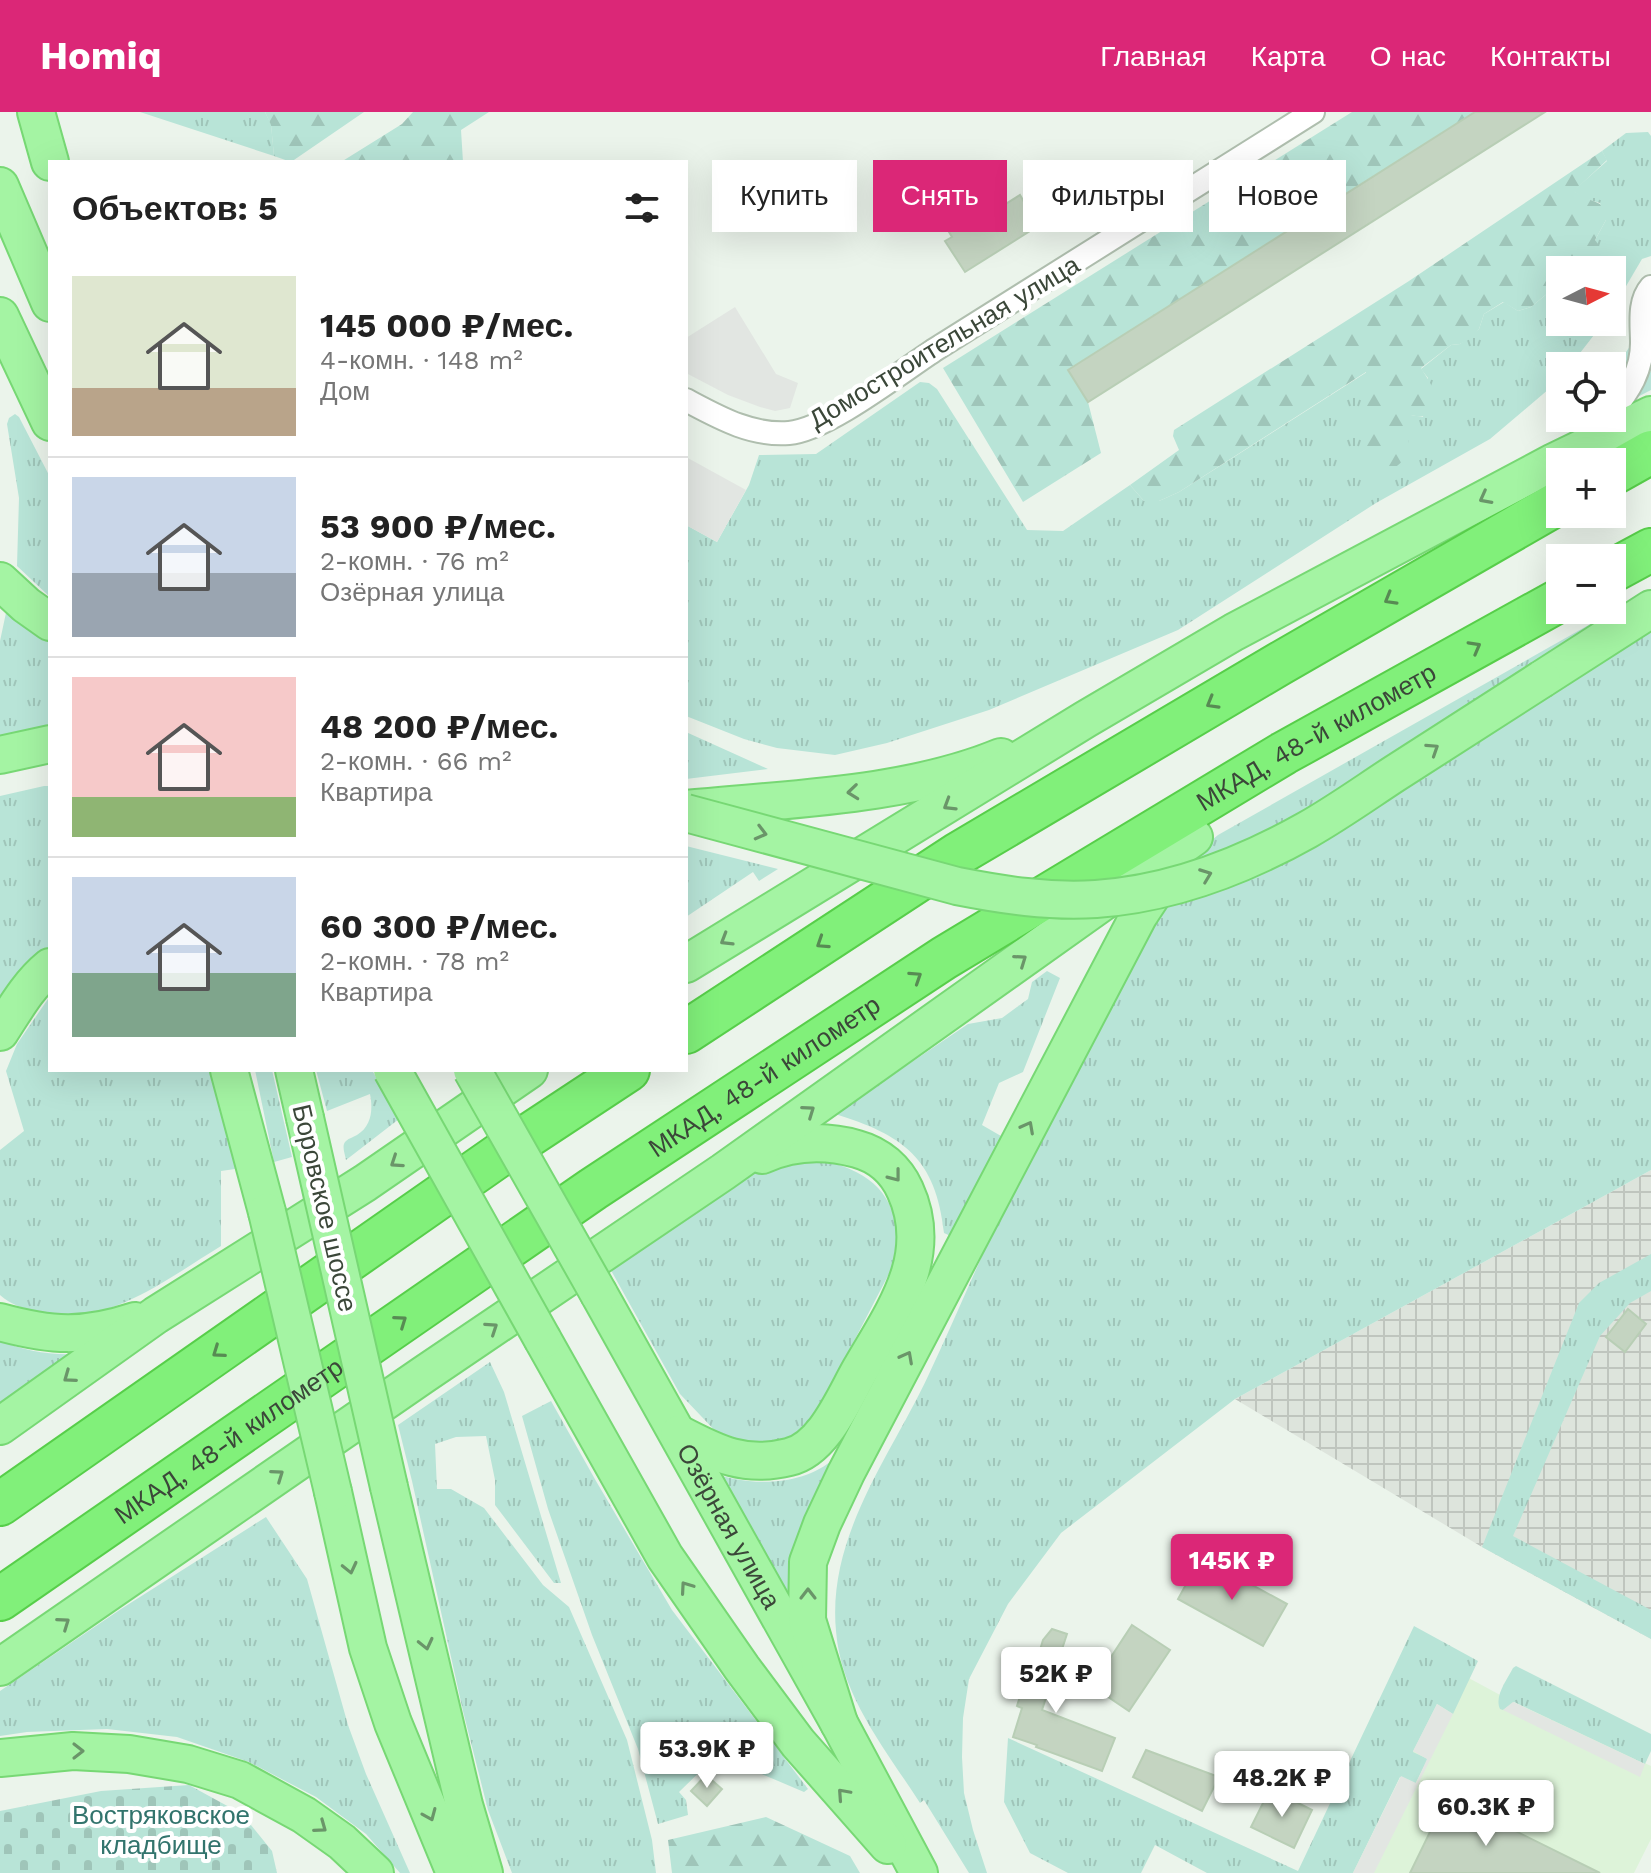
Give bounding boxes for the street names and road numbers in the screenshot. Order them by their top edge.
street label: Домостроительная улица [803,249,1085,435]
street label: МКАД, 48-й километр [1191,657,1441,817]
street label: МКАД, 48-й километр [643,989,886,1163]
street label: Боровское шоссе [287,1101,363,1315]
street label: МКАД, 48-й километр [109,1352,349,1530]
street label: Озёрная улица [671,1438,787,1614]

